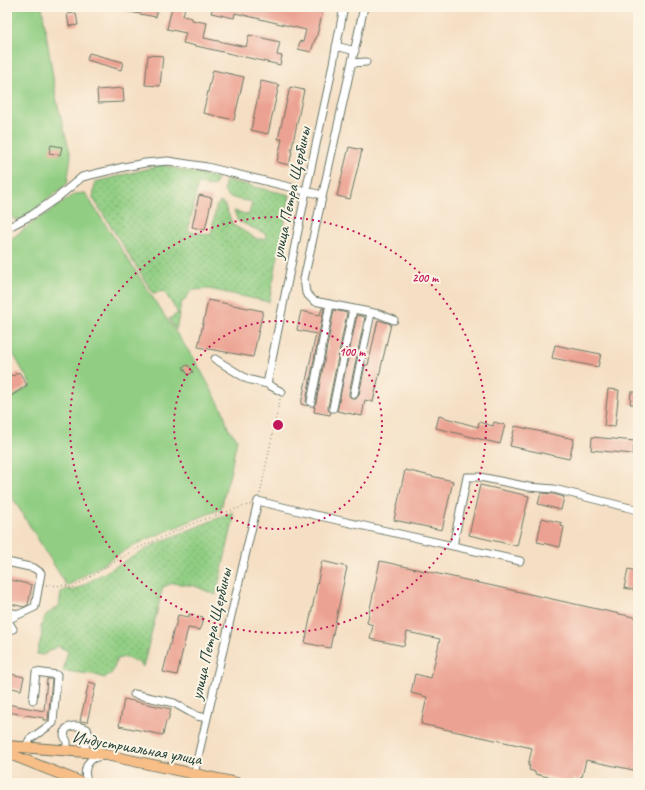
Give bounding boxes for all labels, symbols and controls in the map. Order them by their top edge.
street label: улица Петра Щербины [267,123,316,262]
text: 200 m [412,270,439,286]
text: 100 m [339,344,366,360]
centre of rings [271,418,285,432]
street label: улица Петра Щербины [185,564,237,703]
street label: Индустриальная улица [71,726,204,770]

